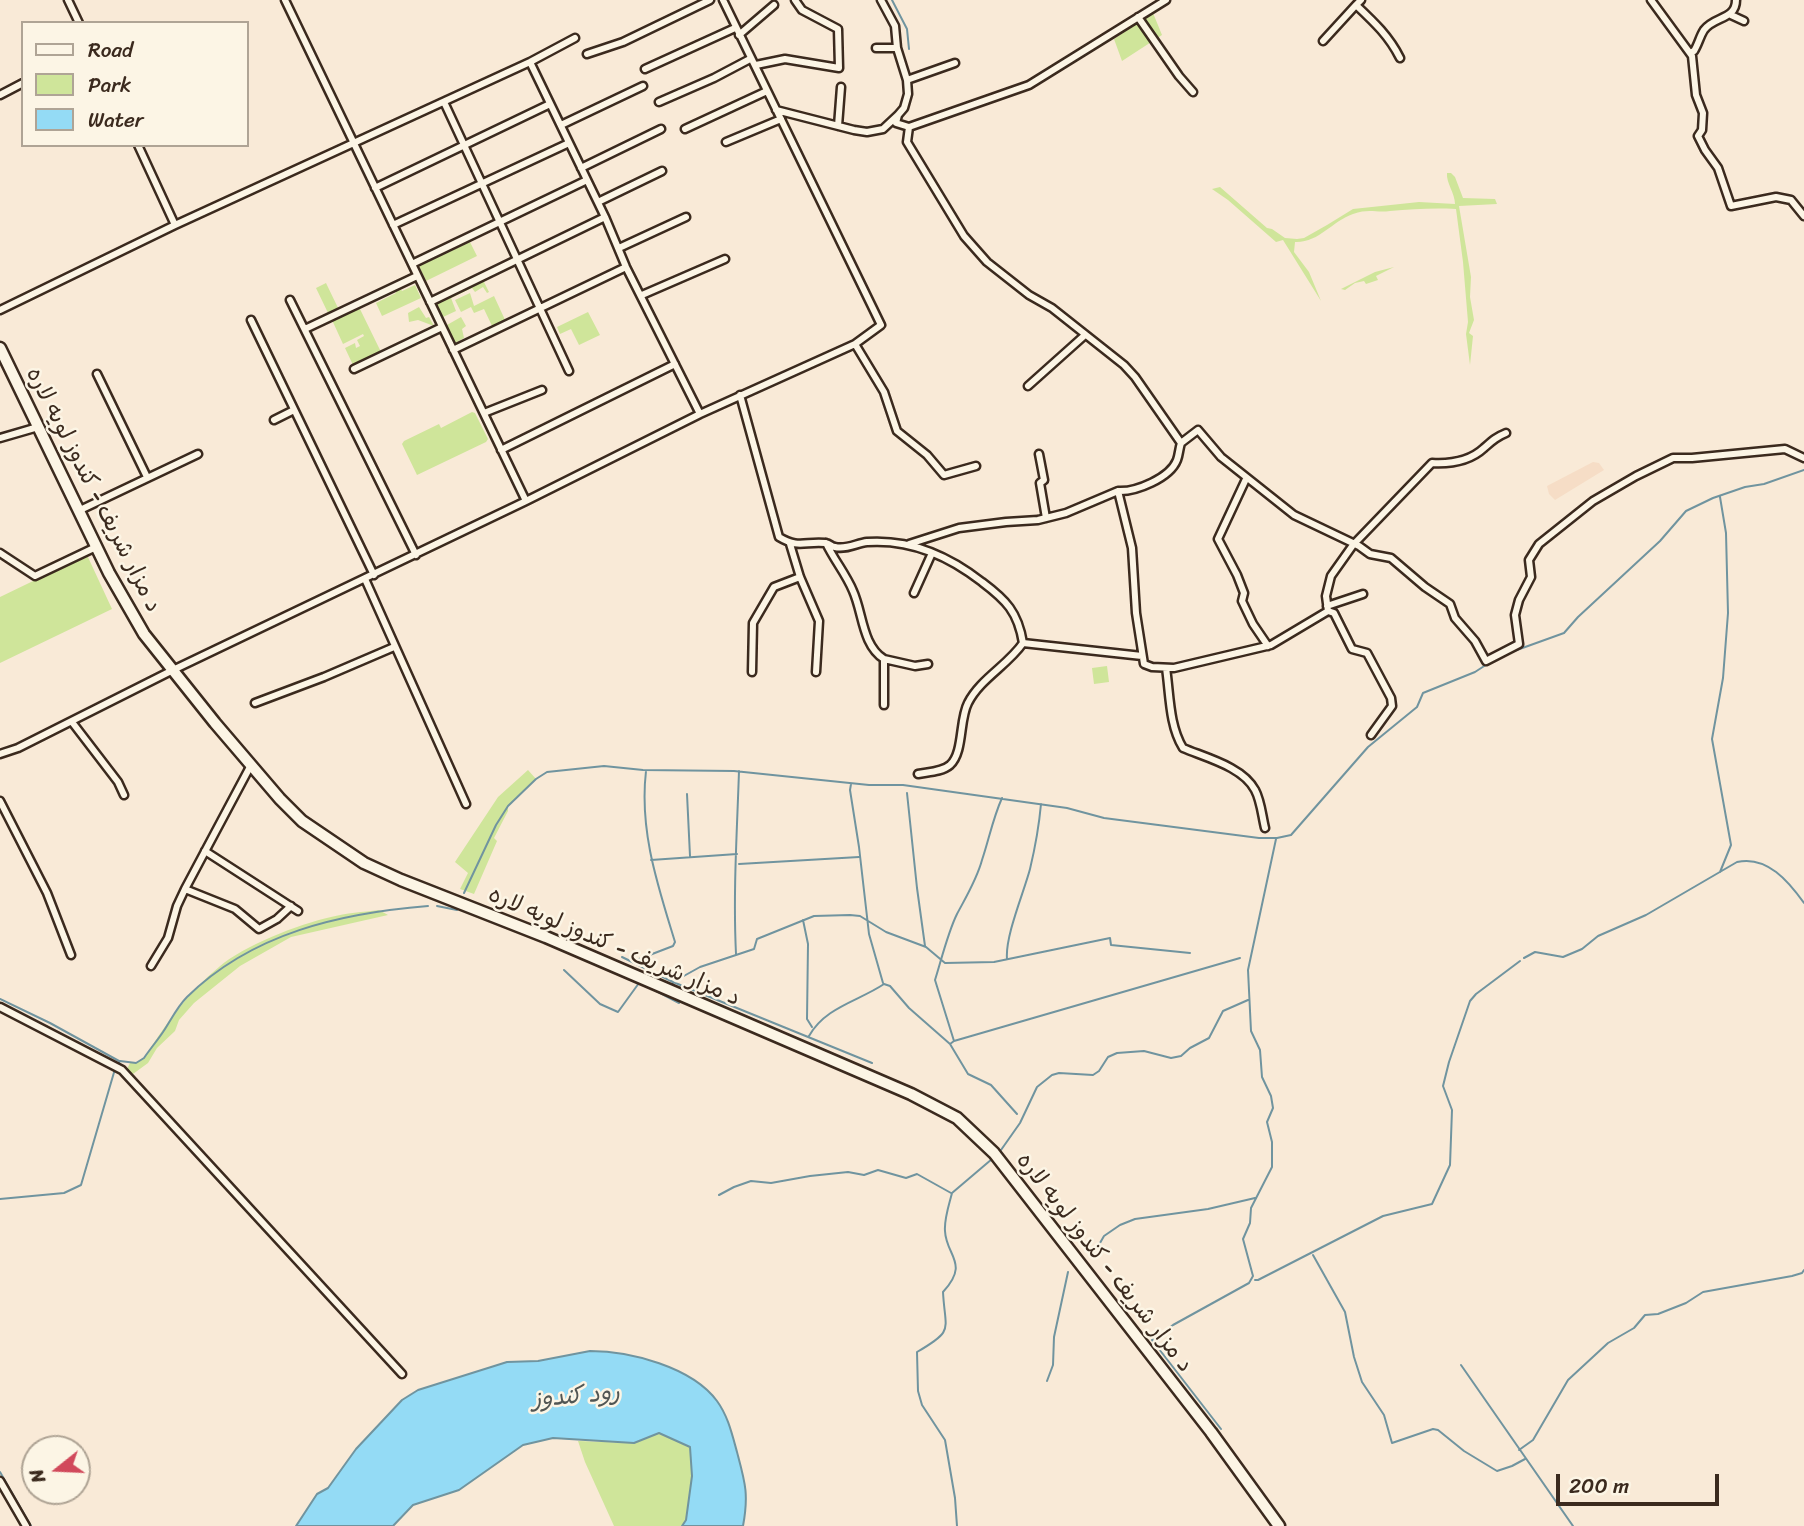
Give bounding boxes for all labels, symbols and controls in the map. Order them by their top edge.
legend [21,21,248,147]
text: Road [88,31,133,69]
text: Park [88,66,131,104]
text: Water [88,101,143,139]
street label: د مزار شریف - کندوز لویه لاره [19,363,167,617]
street label: د مزار شریف - کندوز لویه لاره [484,881,744,1013]
street label: د مزار شریف - کندوز لویه لاره [1010,1148,1198,1378]
water label: رود کندوز [531,1379,621,1415]
north arrow [21,1435,91,1505]
scale bar [1559,1460,1722,1504]
text: N [20,1465,55,1487]
text: 200 m [1569,1467,1629,1505]

